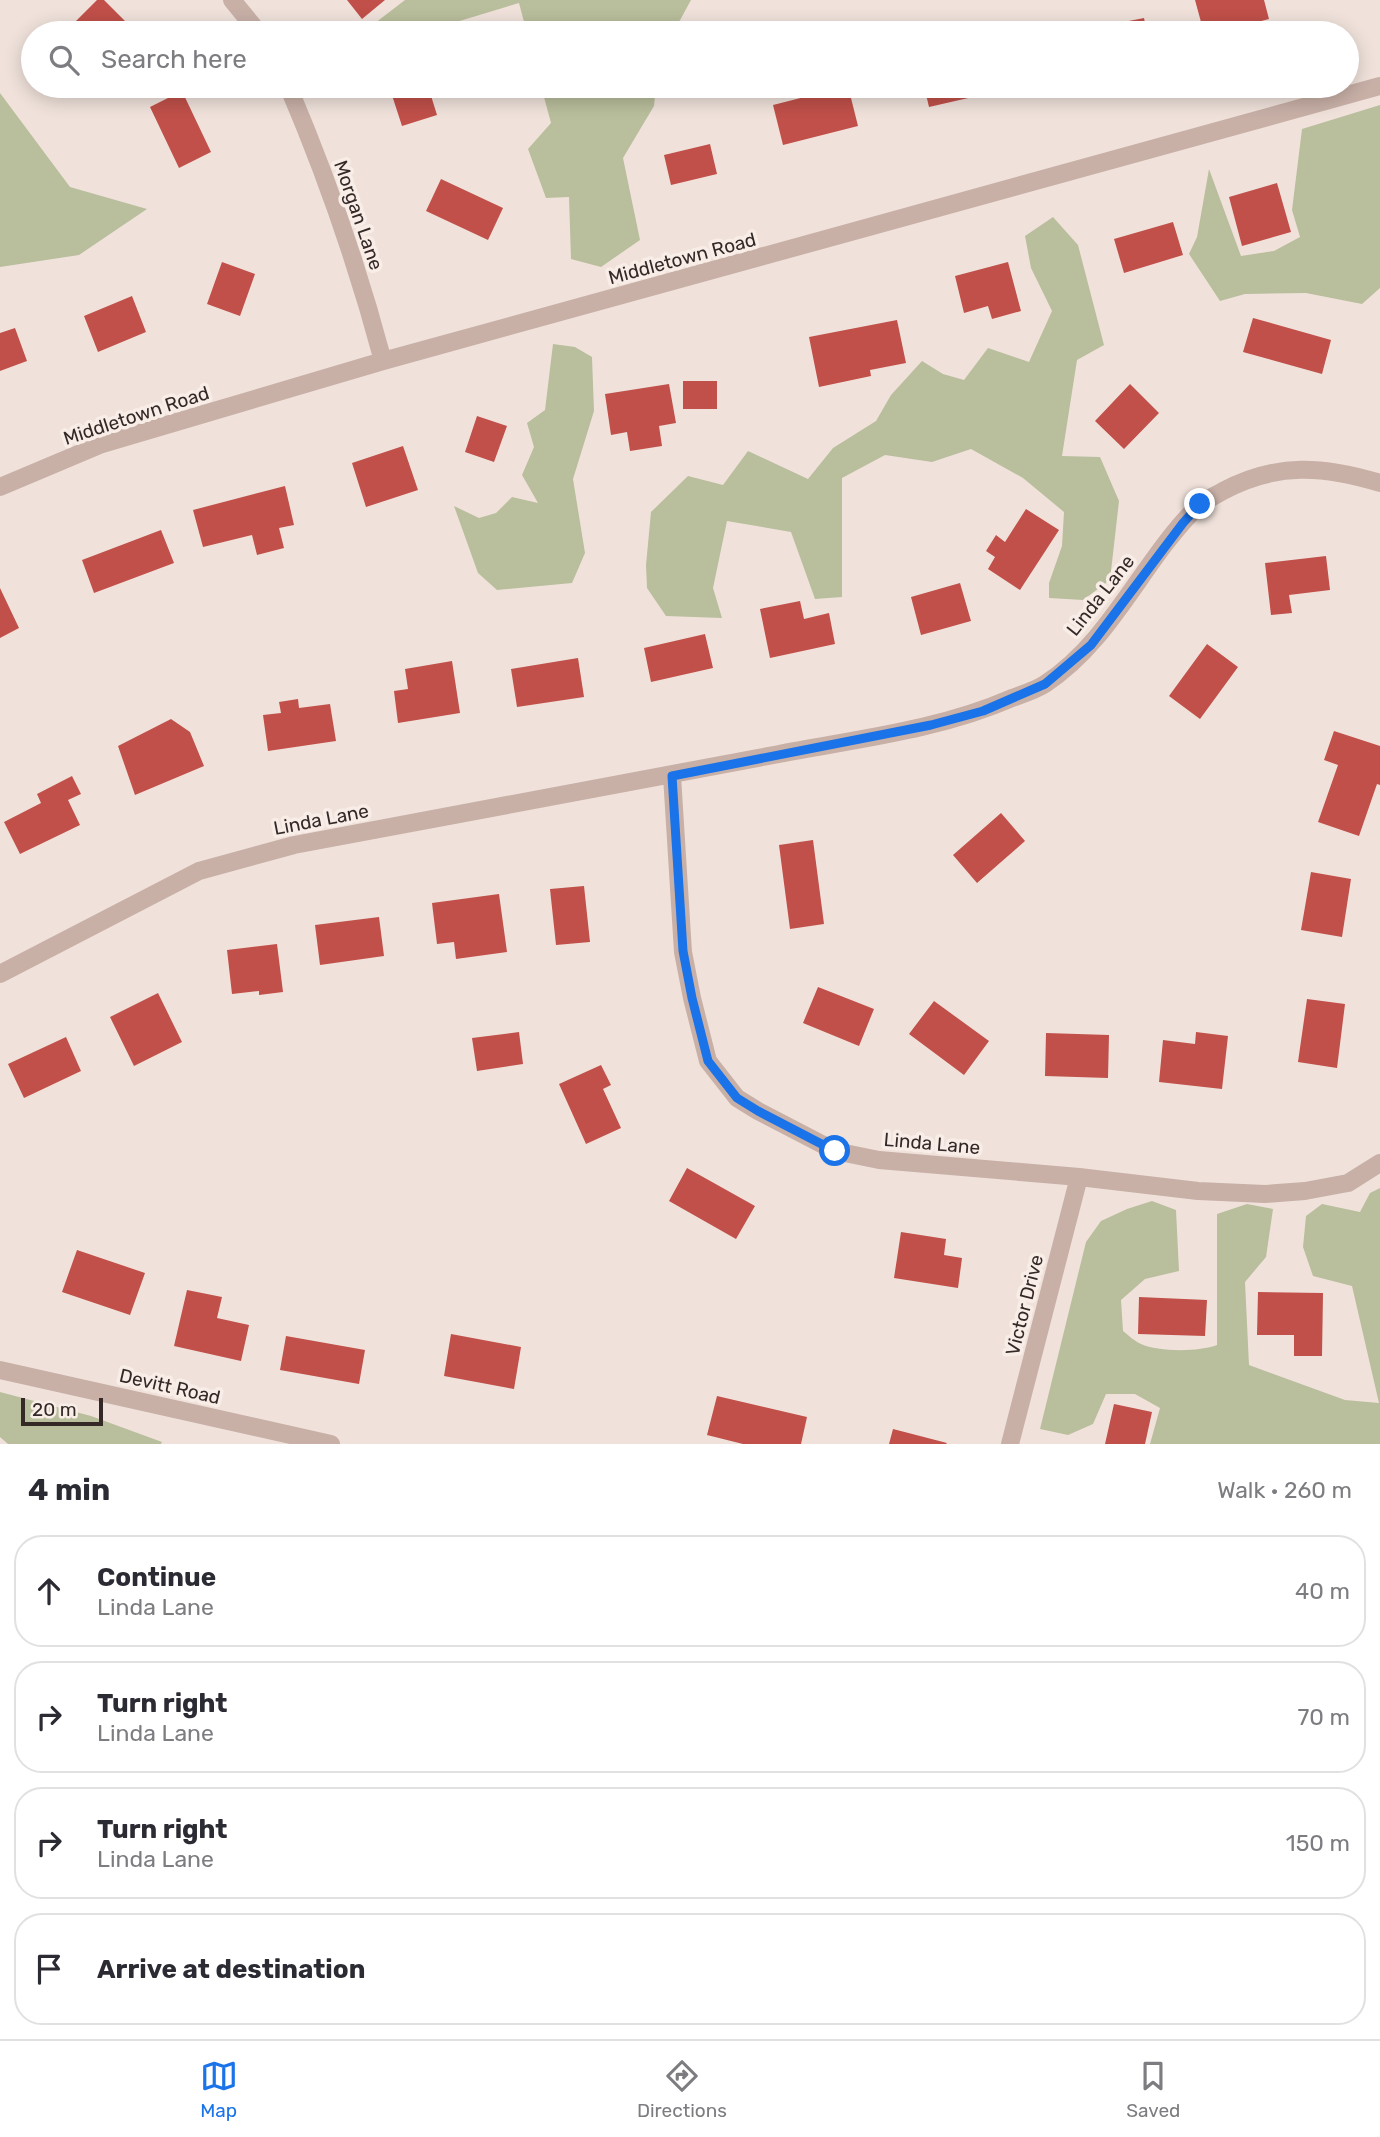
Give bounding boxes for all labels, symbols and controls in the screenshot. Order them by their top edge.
search box [21,21,1359,98]
icon: search [45,41,83,79]
text: Search here [101,44,247,75]
street label: Morgan Lane [329,157,388,273]
street label: Middletown Road [606,228,759,289]
street label: Middletown Road [60,381,212,450]
route end [1184,488,1215,519]
street label: Linda Lane [1062,550,1139,640]
street label: Linda Lane [271,799,371,840]
street label: Linda Lane [883,1128,981,1159]
route start [819,1135,850,1166]
street label: Victor Drive [1001,1252,1048,1358]
street label: Devitt Road [117,1364,223,1409]
scale bar [21,1395,103,1427]
text: 20 m [32,1398,77,1421]
text: 4 min [28,1472,110,1508]
text: Walk · 260 m [1217,1476,1352,1504]
text: Continue [97,1562,216,1593]
icon: ahead [30,1572,68,1610]
text: 40 m [1295,1577,1350,1605]
text: Linda Lane [97,1593,214,1621]
text: Turn right [97,1688,227,1719]
icon: right [30,1698,68,1736]
text: 70 m [1298,1703,1350,1731]
text: Linda Lane [97,1719,214,1747]
text: Turn right [97,1814,227,1845]
icon: right [30,1824,68,1862]
text: 150 m [1286,1829,1350,1857]
text: Linda Lane [97,1845,214,1873]
icon: arrive [30,1950,68,1988]
text: Arrive at destination [97,1954,365,1985]
tab: Map [200,2057,238,2122]
tab: Directions [637,2057,727,2122]
tab: Saved [1126,2057,1180,2122]

